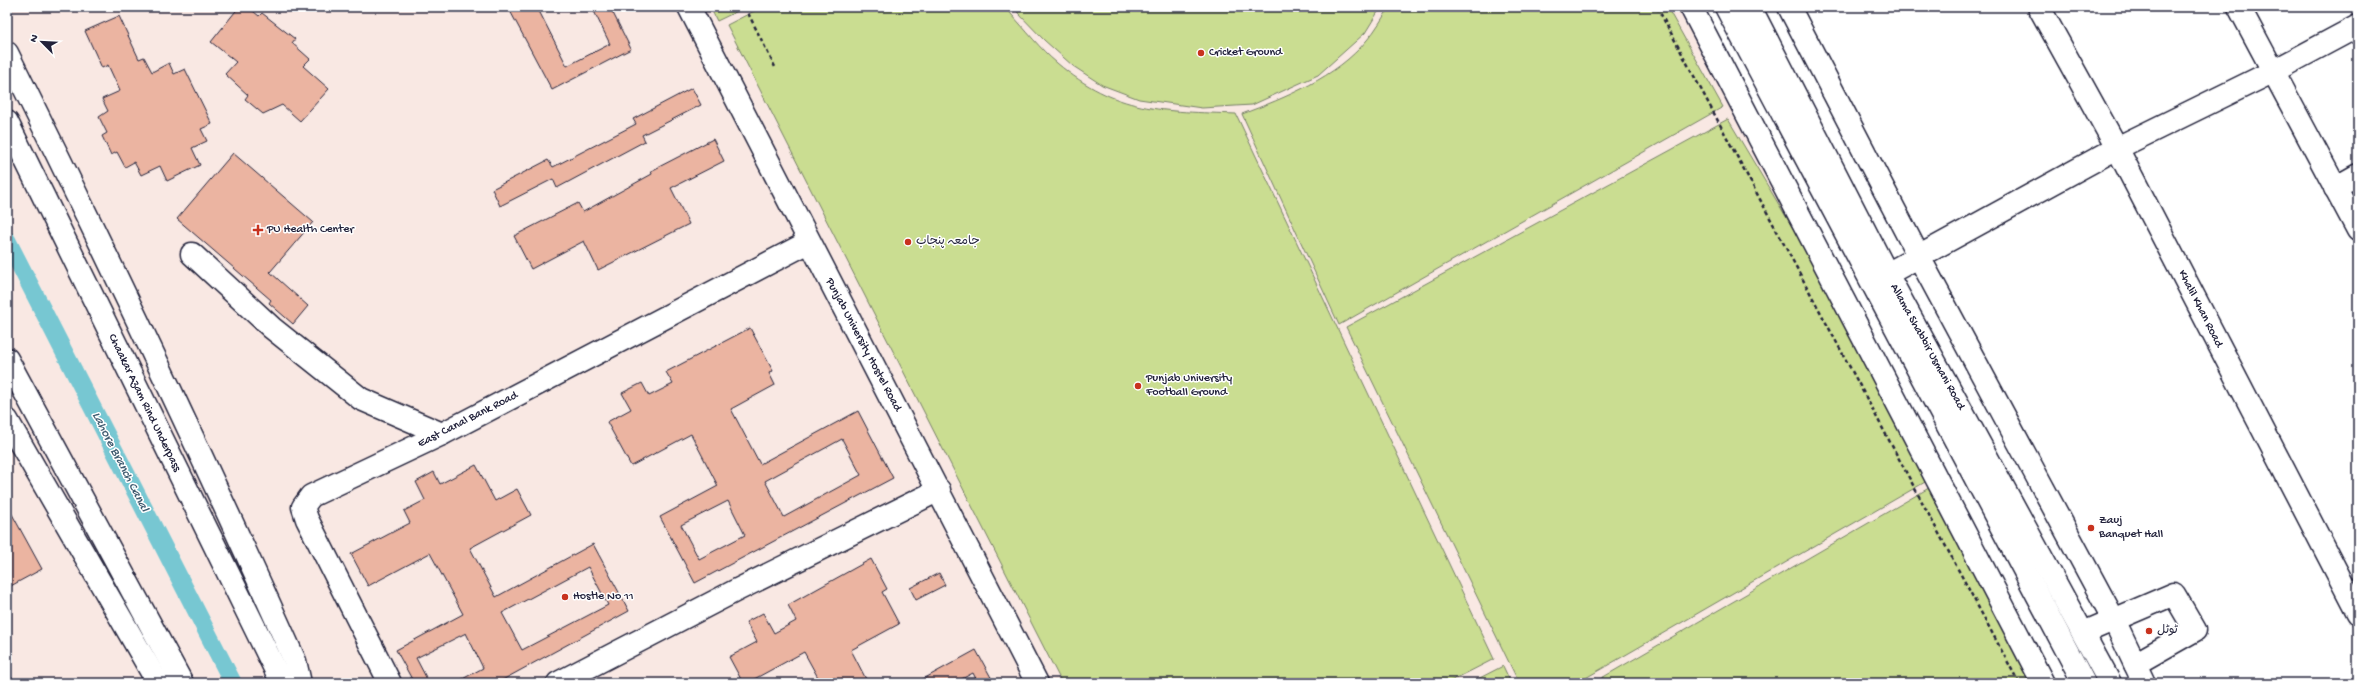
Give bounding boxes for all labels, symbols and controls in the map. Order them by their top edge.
north arrow [22,22,62,62]
text: N [28,33,42,44]
place label: Cricket Ground [1209,46,1283,60]
marker: Cricket Ground [1196,48,1206,58]
place label: PU Health Center [266,223,355,237]
marker: PU Health Center [252,224,264,236]
place label: جامعہ پنجاب [916,235,980,249]
marker: جامعہ پنجاب [903,237,913,247]
street label: Khalil Khan Road [2174,268,2226,351]
street label: Punjab University Hostel Road [821,275,905,415]
street label: Allama Shabbir Usmani Road [1886,282,1968,413]
street label: Chaakar Azam Rind Underpass [104,332,184,475]
place label: Punjab University Football Ground [1145,372,1232,400]
marker: Punjab University Football Ground [1133,381,1143,391]
street label: East Canal Bank Road [416,388,521,451]
water label: Lahore Branch Canal [88,410,152,515]
place label: Zauj Banquet Hall [2098,514,2163,542]
marker: Zauj Banquet Hall [2086,523,2096,533]
place label: Hostle No 11 [573,590,634,604]
marker: Hostle No 11 [560,592,570,602]
place label: ٹوٹل [2157,624,2178,638]
marker: ٹوٹل [2144,626,2154,636]

